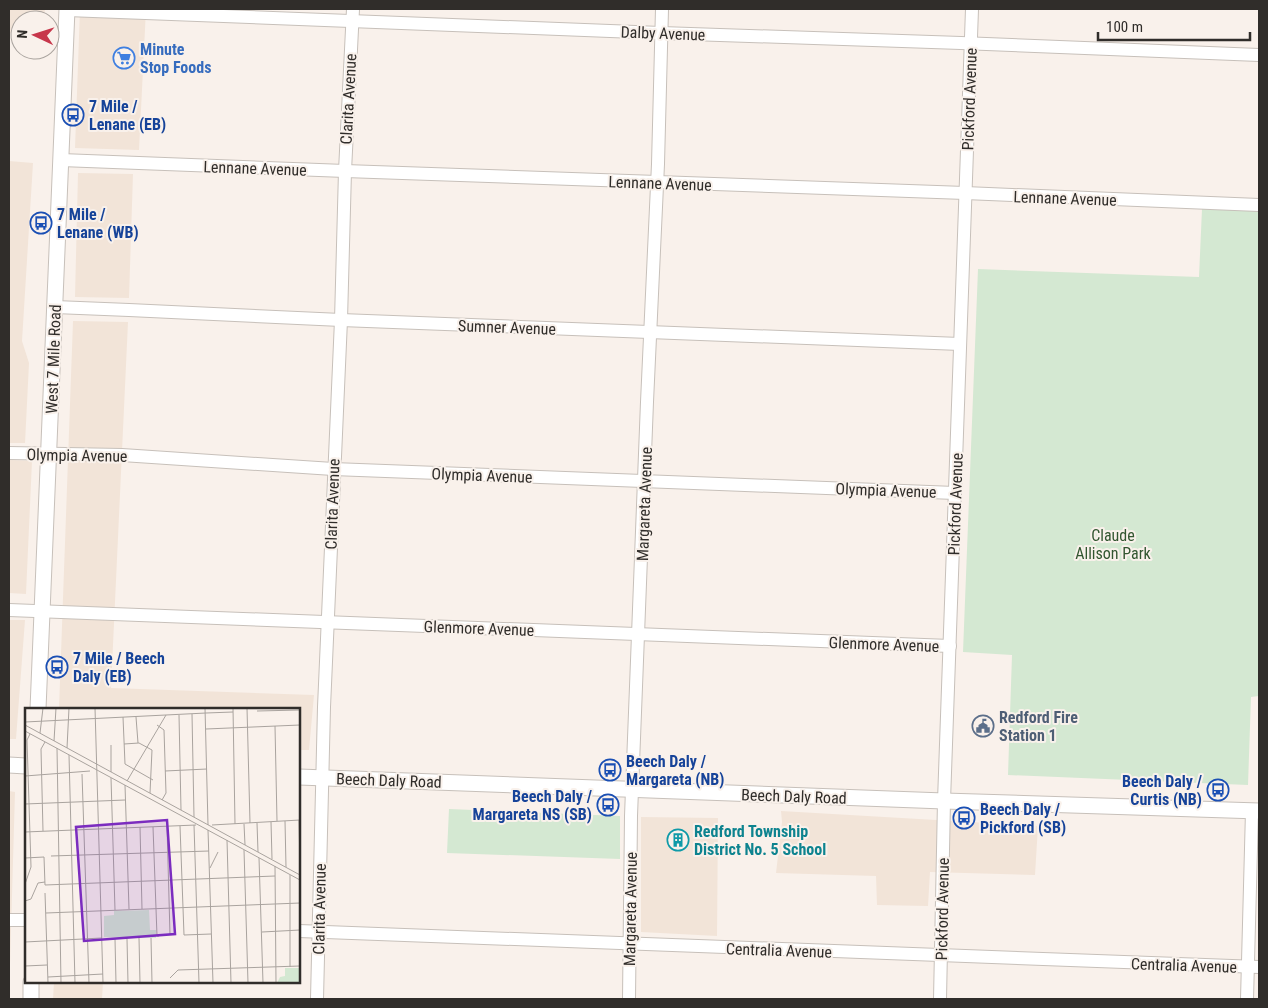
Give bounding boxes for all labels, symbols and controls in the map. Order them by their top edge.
north arrow [10,10,60,60]
scale bar [1098,10,1250,42]
text: 100 m [1106,18,1143,36]
street label: Dalby Avenue [620,23,706,44]
text: N [14,29,30,39]
place label: Minute Stop Foods [140,40,211,77]
supermarket icon: Minute Stop Foods [112,46,136,70]
street label: Pickford Avenue [958,47,981,151]
street label: Clarita Avenue [337,53,360,145]
place label: 7 Mile / Lenane (EB) [89,97,166,134]
bus stop icon: 7 Mile / Lenane (EB) [61,103,85,127]
street label: Lennane Avenue [203,157,307,180]
street label: Lennane Avenue [608,172,712,195]
street label: Lennane Avenue [1013,187,1117,210]
place label: 7 Mile / Lenane (WB) [57,205,139,242]
bus stop icon: 7 Mile / Lenane (WB) [29,211,53,235]
street label: West 7 Mile Road [42,304,65,414]
street label: Sumner Avenue [458,316,556,339]
street label: Olympia Avenue [26,445,128,466]
street label: Margareta Avenue [633,447,656,562]
street label: Pickford Avenue [944,452,967,556]
street label: Clarita Avenue [321,458,344,550]
street label: Olympia Avenue [431,464,533,487]
street label: Olympia Avenue [835,479,937,502]
park label: Claude Allison Park [1075,526,1152,563]
street label: Glenmore Avenue [423,617,534,640]
street label: Glenmore Avenue [828,633,939,656]
place label: 7 Mile / Beech Daly (EB) [73,649,165,686]
bus stop icon: 7 Mile / Beech Daly (EB) [45,655,69,679]
inset map [25,708,300,983]
place label: Redford Fire Station 1 [999,708,1078,745]
public building icon: Redford Fire Station 1 [971,714,995,738]
place label: Beech Daly / Margareta (NB) [626,752,724,789]
bus stop icon: Beech Daly / Margareta (NB) [598,758,622,782]
street label: Beech Daly Road [336,769,442,792]
place label: Beech Daly / Curtis (NB) [1122,772,1203,809]
bus stop icon: Beech Daly / Curtis (NB) [1206,778,1230,802]
street label: Beech Daly Road [741,785,847,808]
place label: Beech Daly / Margareta NS (SB) [473,787,593,824]
bus stop icon: Beech Daly / Margareta NS (SB) [596,793,620,817]
place label: Beech Daly / Pickford (SB) [980,800,1066,837]
bus stop icon: Beech Daly / Pickford (SB) [952,806,976,830]
place label: Redford Township District No. 5 School [694,822,826,859]
building icon: Redford Township District No. 5 School [666,828,690,852]
street label: Margareta Avenue [620,852,641,966]
street label: Pickford Avenue [932,858,953,960]
street label: Clarita Avenue [309,863,330,955]
street label: Centralia Avenue [726,939,832,962]
street label: Centralia Avenue [1131,954,1237,977]

